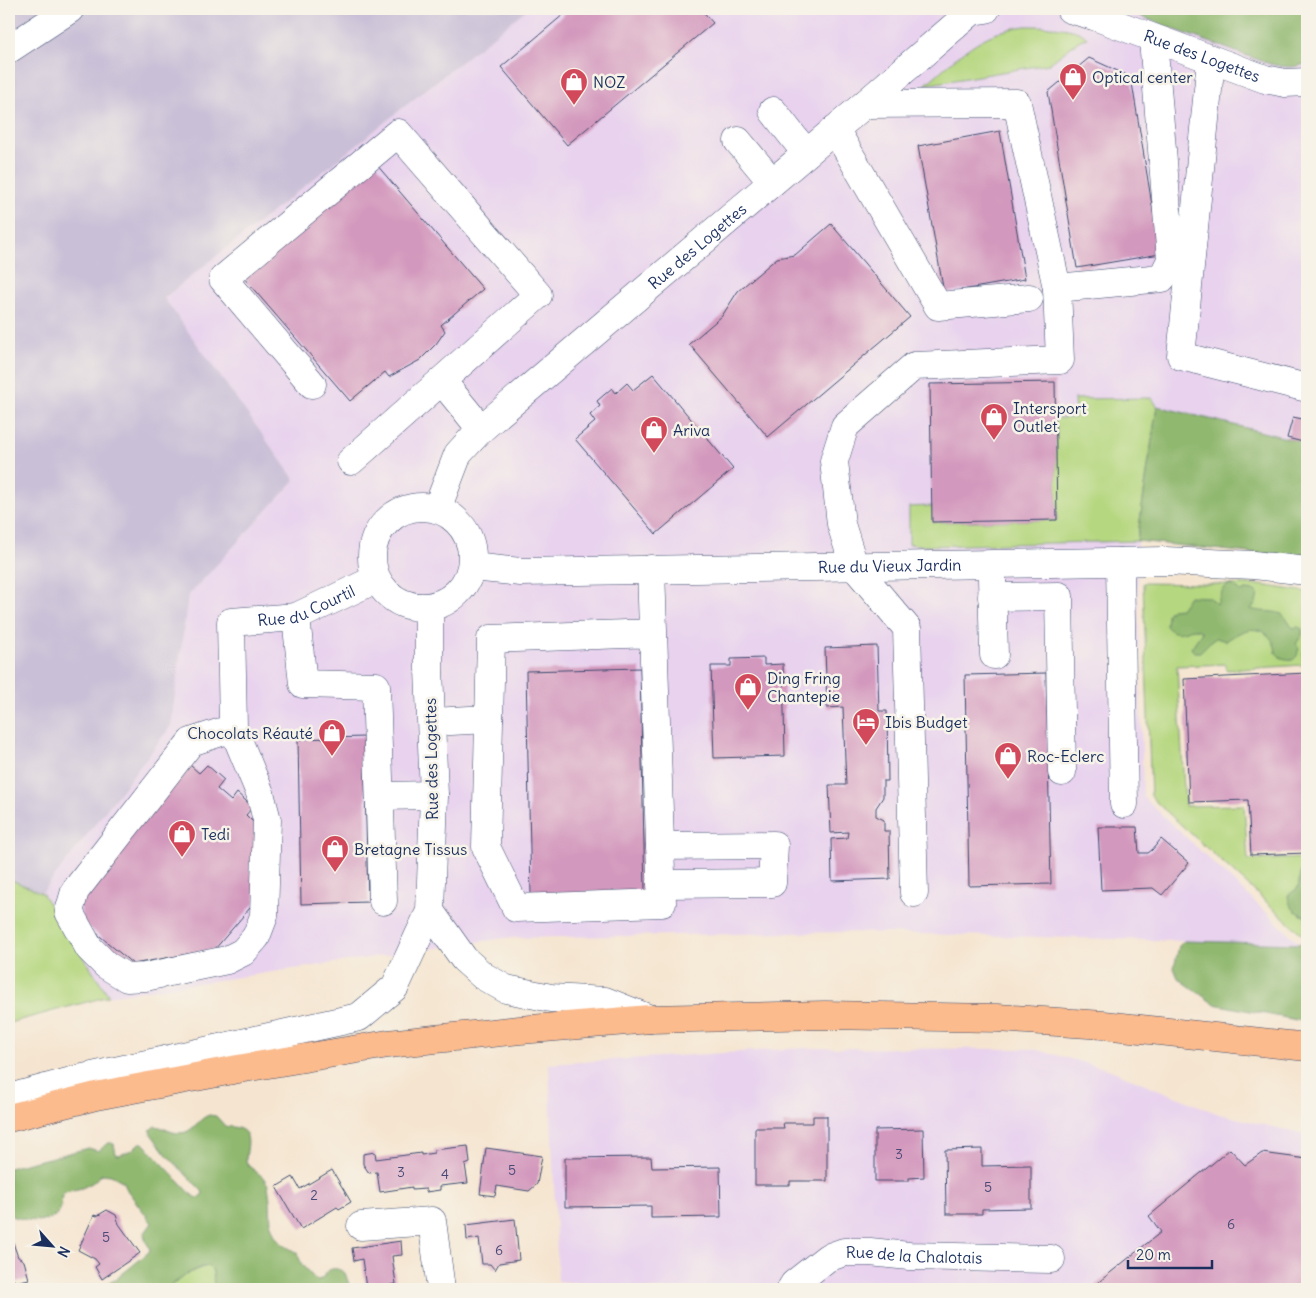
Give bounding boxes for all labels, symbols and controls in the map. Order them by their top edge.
street label: Rue des Logettes [1141,25,1263,86]
shop icon: Optical center [1058,62,1088,101]
shop icon: NOZ [559,67,589,106]
place label: Optical center [1092,67,1193,87]
place label: NOZ [593,72,625,92]
street label: Rue des Logettes [644,199,750,293]
place label: Intersport Outlet [1013,398,1087,436]
shop icon: Intersport Outlet [979,402,1009,441]
shop icon: Ariva [639,415,669,454]
place label: Ariva [673,420,710,440]
street label: Rue du Vieux Jardin [818,554,962,577]
street label: Rue du Courtil [257,581,358,630]
place label: Ding Fring Chantepie [767,668,841,706]
shop icon: Ding Fring Chantepie [733,672,763,711]
street label: Rue des Logettes [420,698,442,820]
hotel icon: Ibis Budget [851,707,881,746]
place label: Ibis Budget [885,712,968,732]
shop icon: Chocolats Réauté [317,718,347,757]
place label: Chocolats Réauté [187,723,313,743]
shop icon: Roc-Eclerc [993,741,1023,780]
place label: Roc-Eclerc [1027,746,1104,766]
shop icon: Tedi [167,819,197,858]
place label: Tedi [201,824,230,844]
shop icon: Bretagne Tissus [320,834,350,873]
place label: Bretagne Tissus [354,839,467,859]
house number: 3 [895,1145,903,1163]
house number: 5 [508,1161,516,1179]
house number: 3 [397,1163,405,1181]
house number: 4 [441,1165,449,1183]
house number: 5 [984,1178,992,1196]
house number: 2 [310,1186,318,1204]
house number: 6 [1227,1215,1235,1233]
north arrow [28,1220,78,1270]
house number: 5 [102,1228,110,1246]
scale bar [1128,1238,1212,1270]
house number: 6 [495,1241,503,1259]
street label: Rue de la Chalotais [846,1242,983,1268]
text: N [53,1244,74,1260]
text: 20 m [1136,1245,1171,1264]

